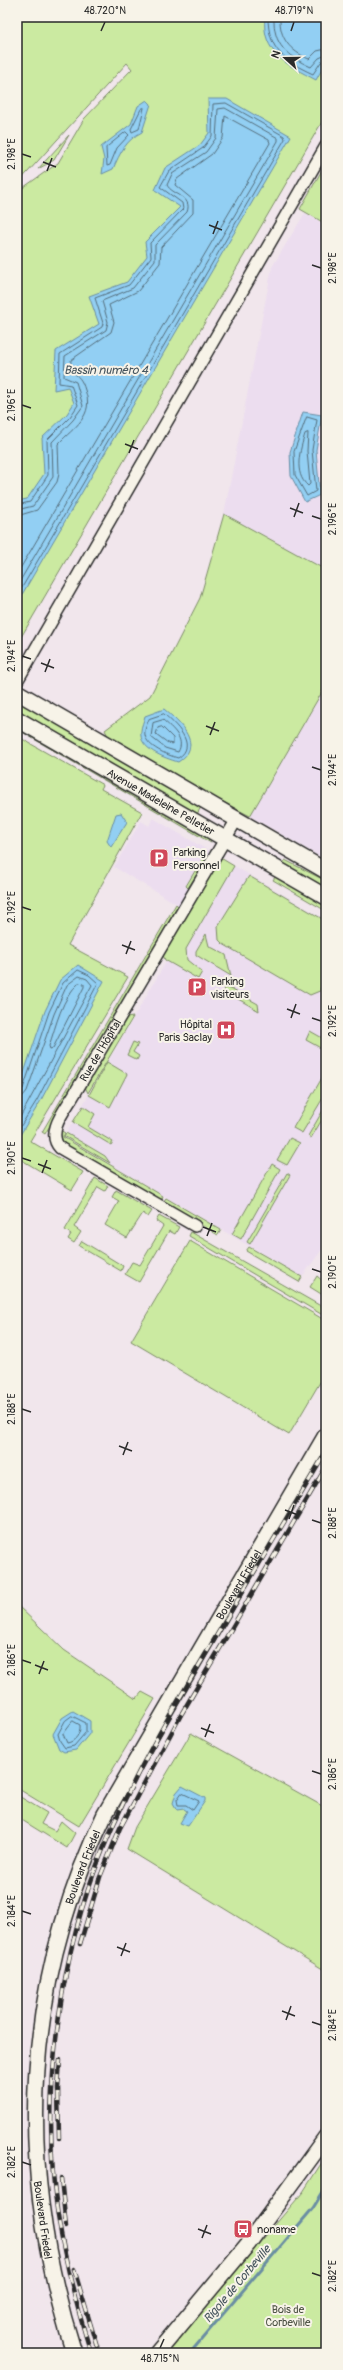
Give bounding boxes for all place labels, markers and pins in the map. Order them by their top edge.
place label: Parking Personnel [173,846,220,872]
parking icon: Parking Personnel [148,847,170,869]
place label: Parking visiteurs [210,975,249,1001]
parking icon: Parking visiteurs [186,976,208,998]
place label: Hôpital Paris Saclay [159,1018,212,1044]
hospital icon: Hôpital Paris Saclay [215,1019,237,1041]
bus stop icon: noname [232,2218,254,2240]
place label: noname [257,2223,296,2236]

